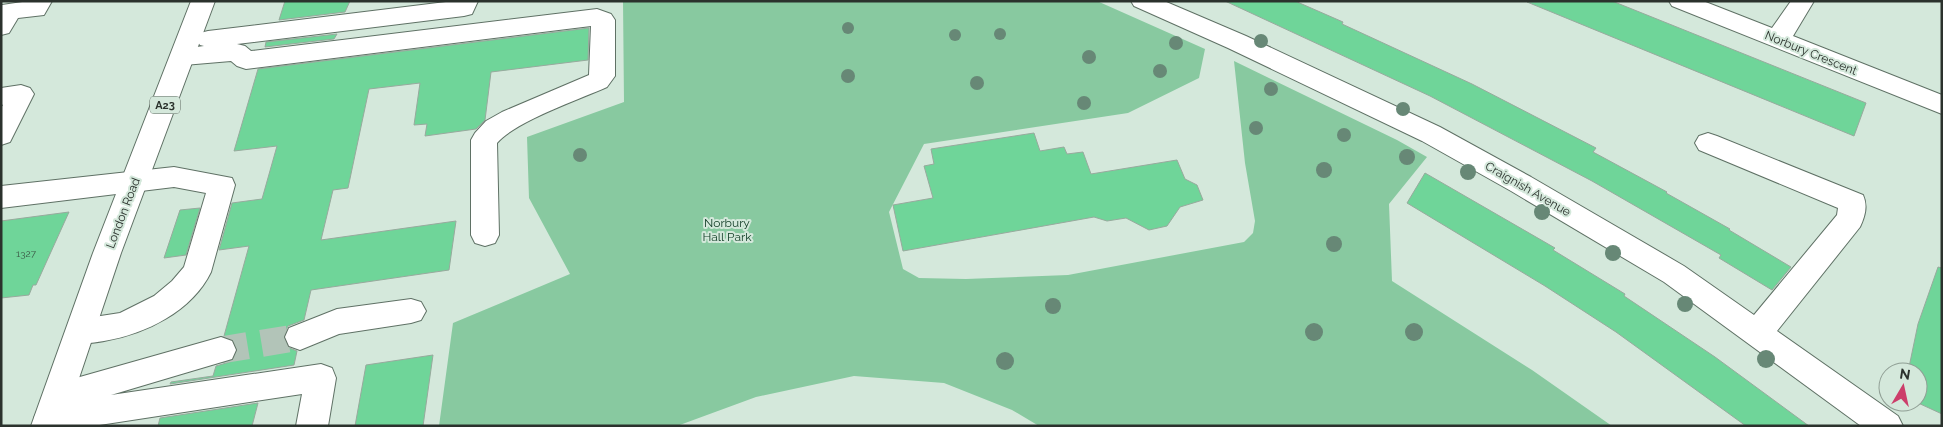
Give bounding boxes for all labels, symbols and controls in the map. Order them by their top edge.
street label: Norbury Crescent [1763,28,1859,78]
road number: A23 [150,96,180,114]
street label: Craignish Avenue [1483,159,1573,219]
street label: London Road [103,176,143,250]
park label: Norbury Hall Park [702,216,752,244]
house number: 1327 [16,248,37,259]
north arrow [1878,362,1928,412]
text: N [1899,365,1912,383]

